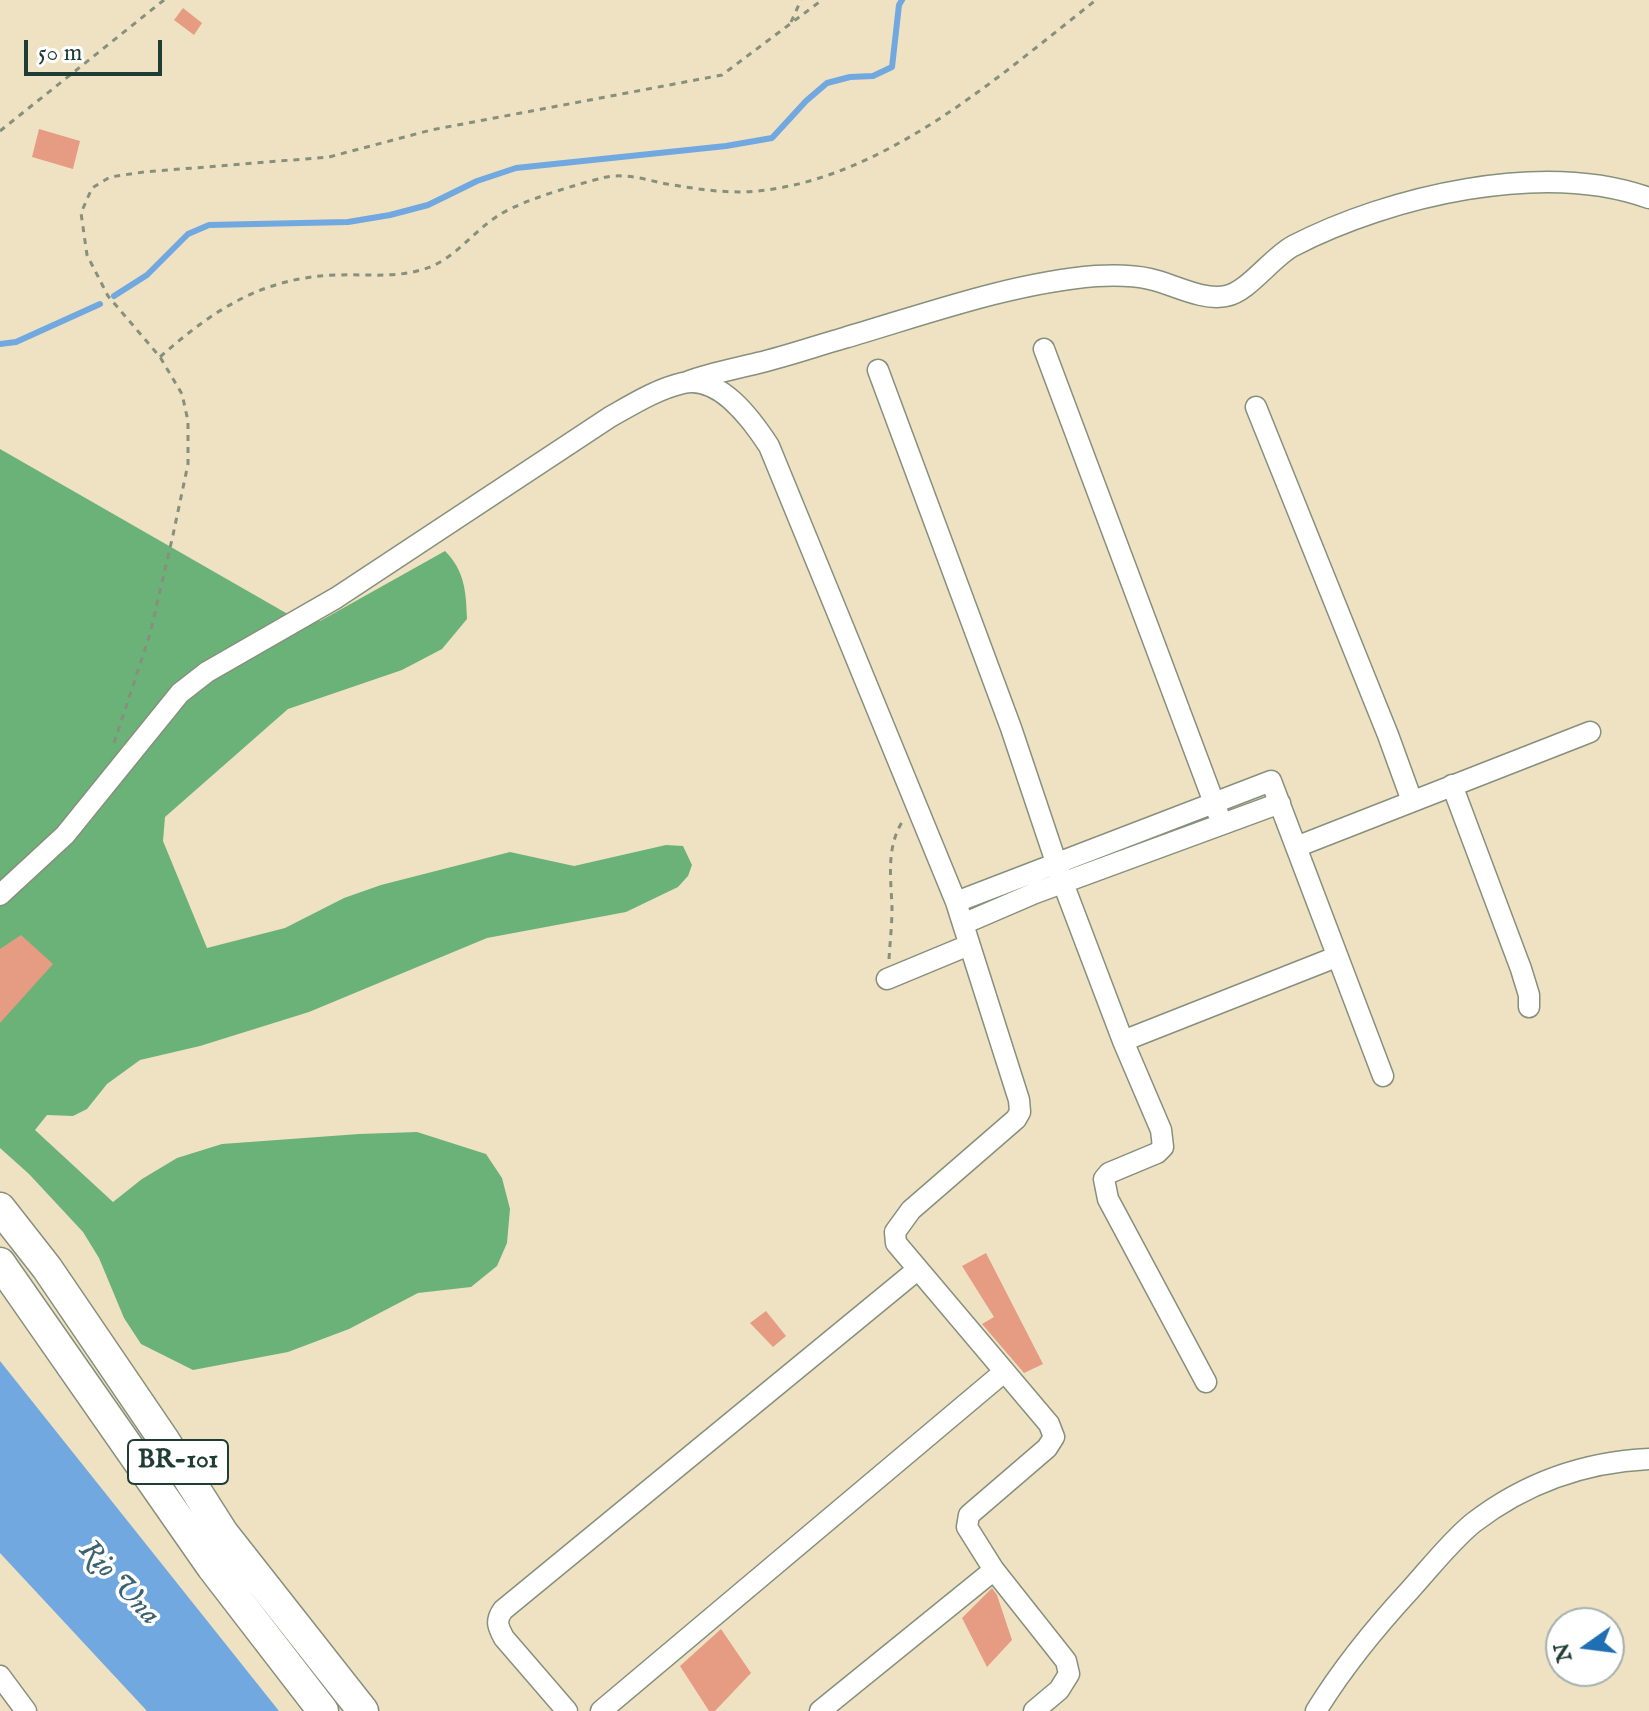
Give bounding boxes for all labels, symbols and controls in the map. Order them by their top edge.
scale bar [28,24,166,74]
text: 50 m [38,38,82,69]
road number: BR-101 [128,1440,228,1484]
water label: Rio Una [70,1534,166,1634]
north arrow [1545,1607,1625,1687]
text: N [1548,1640,1580,1665]

